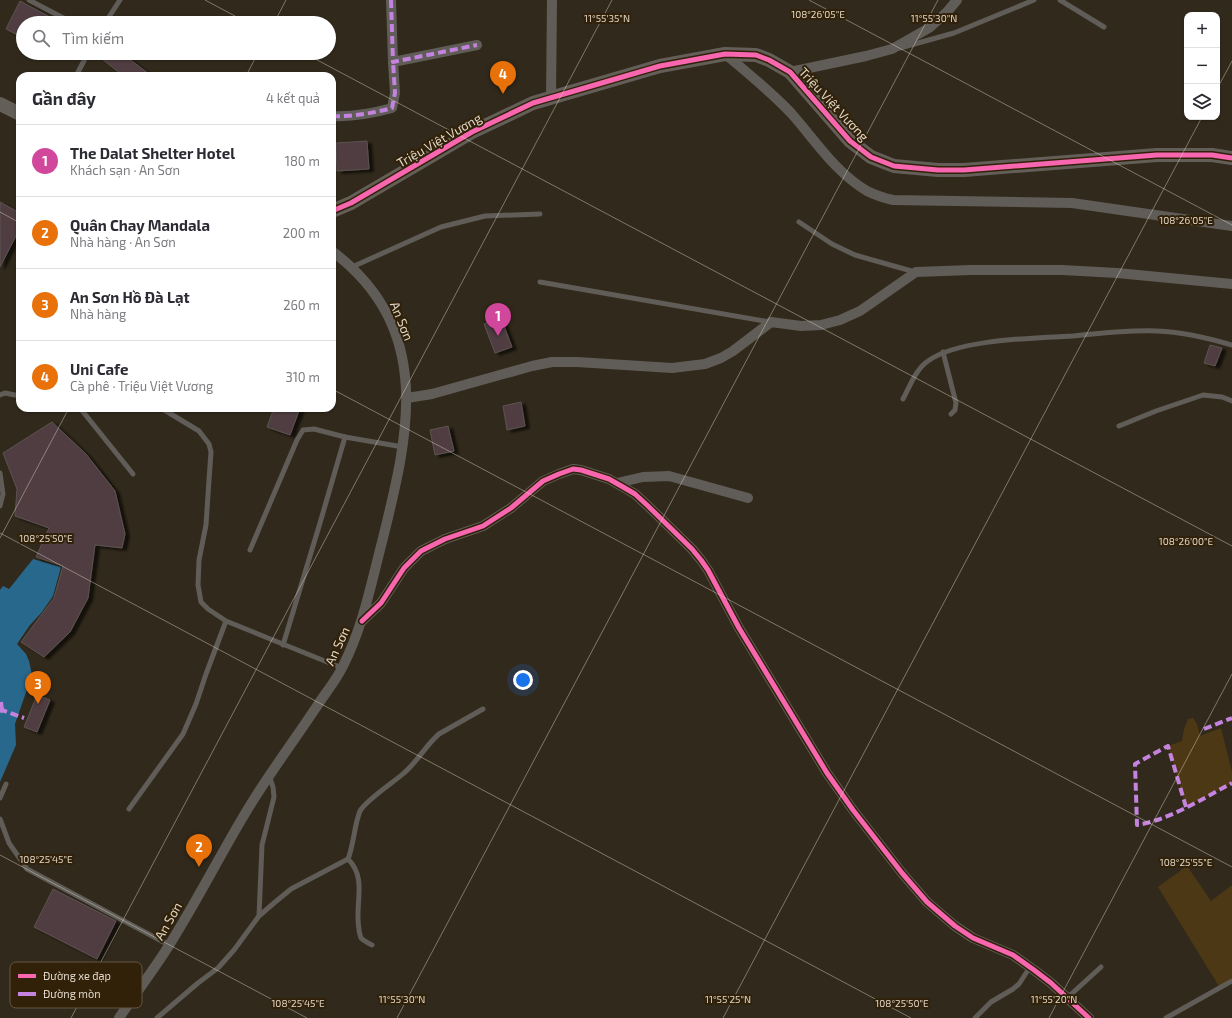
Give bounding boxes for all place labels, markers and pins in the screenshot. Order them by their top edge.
pin: 4 [490,61,516,94]
pin: 1 [485,303,511,336]
pin: 3 [25,671,51,704]
pin: 2 [186,834,212,867]

